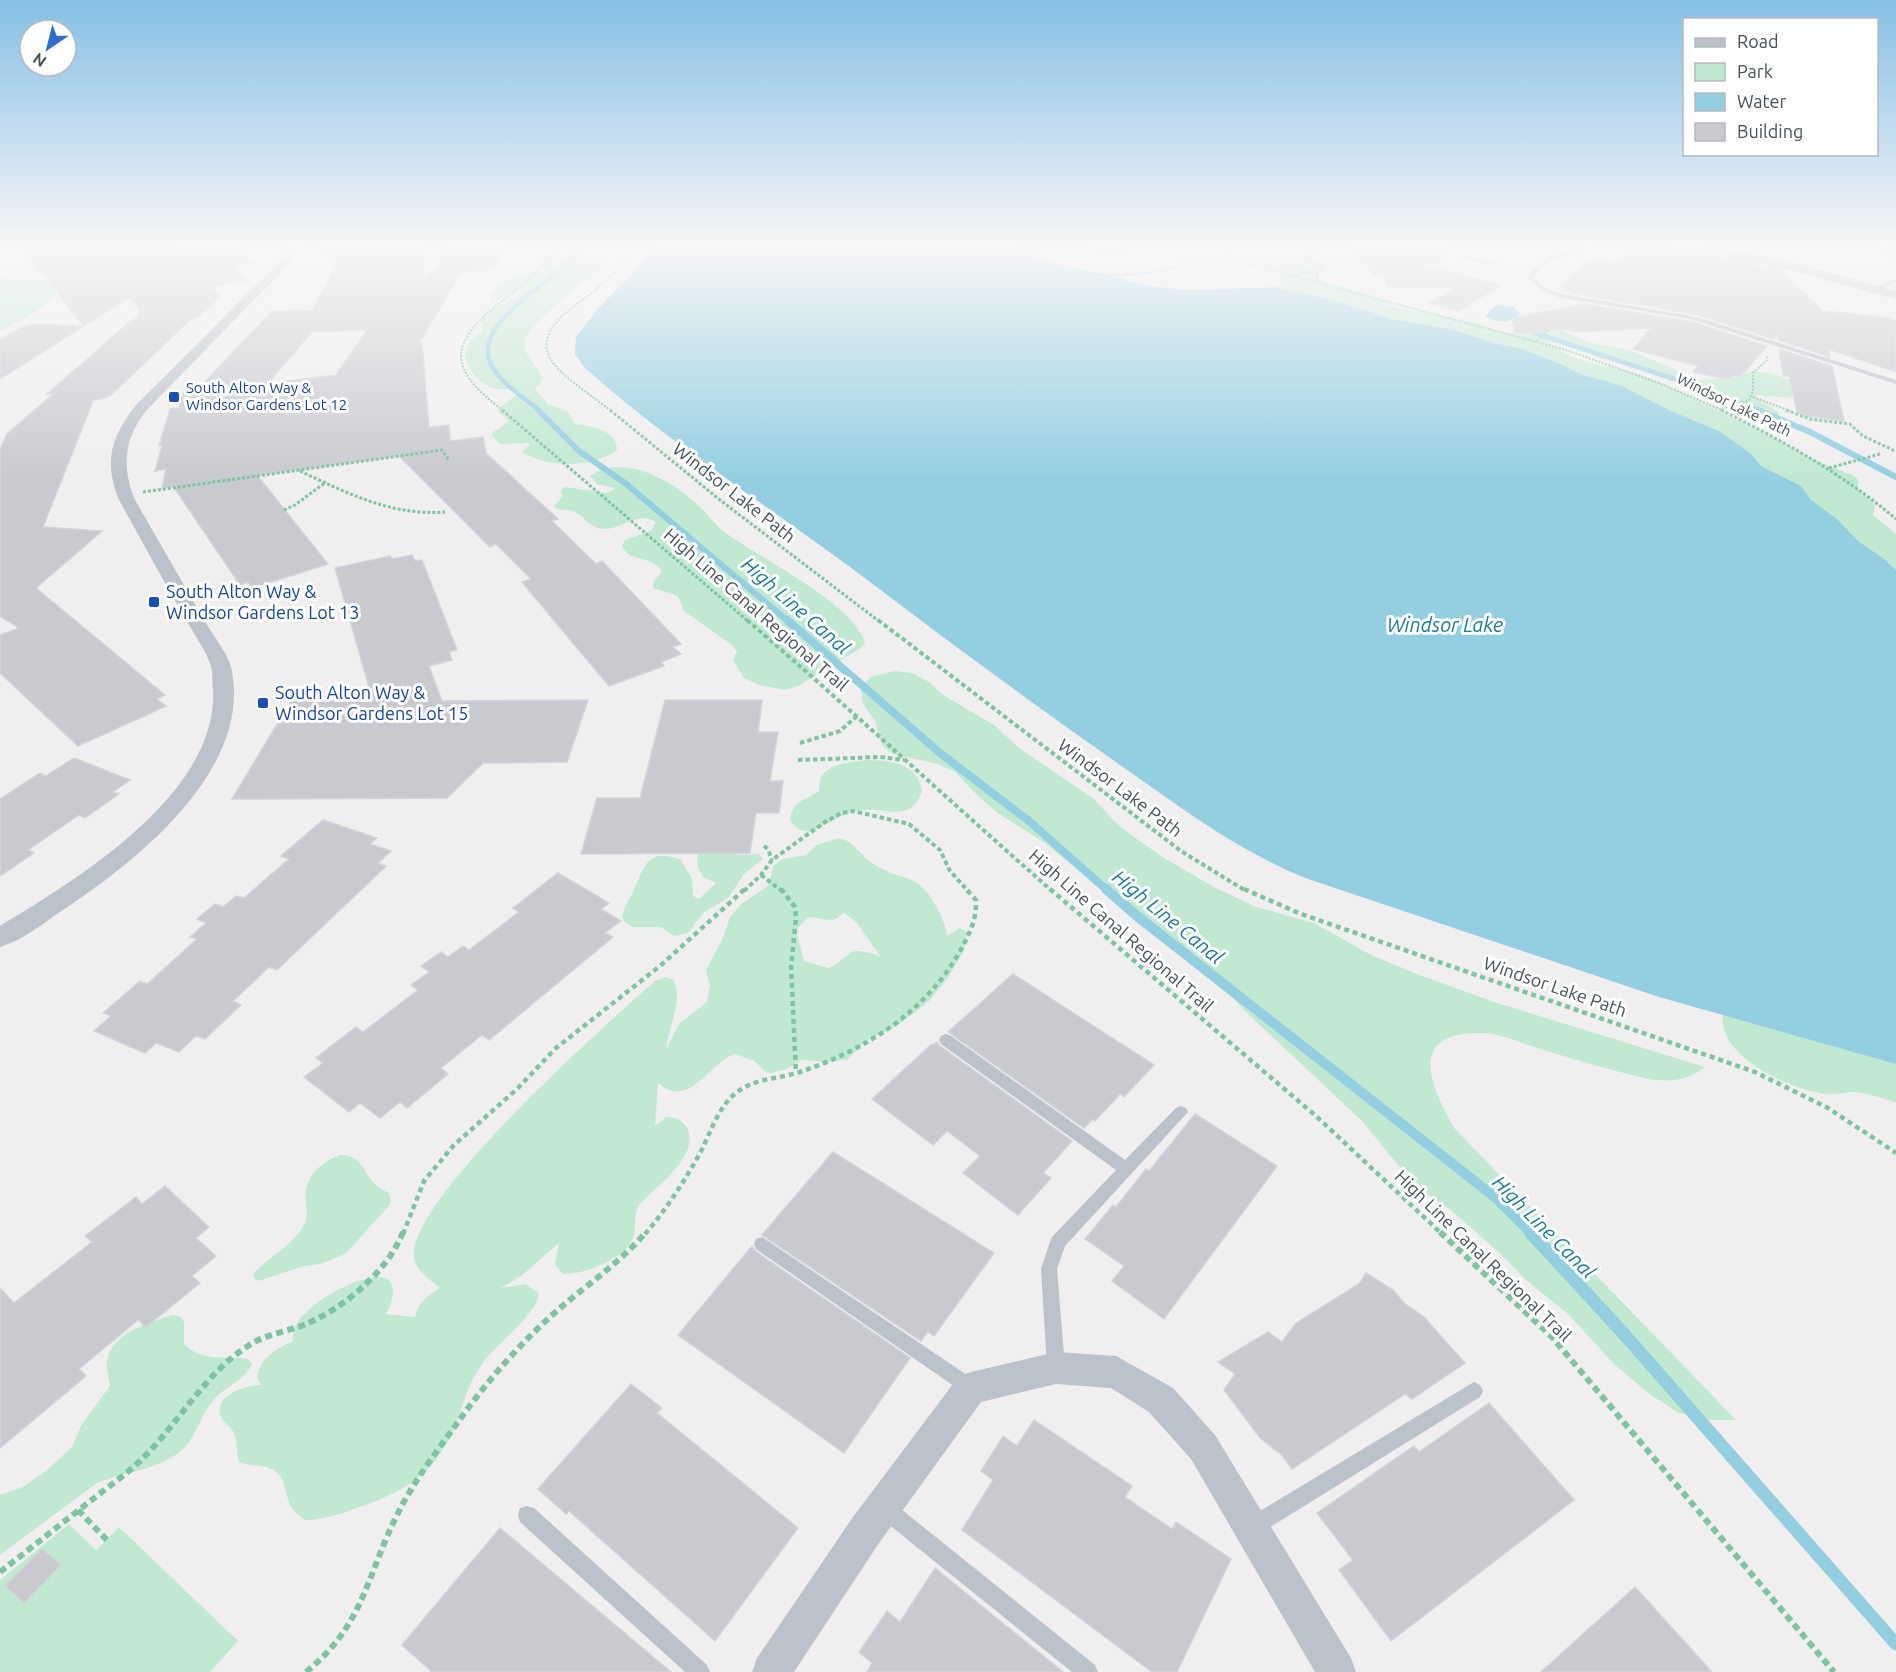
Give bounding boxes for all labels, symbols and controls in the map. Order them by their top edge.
north arrow [18,18,78,78]
legend [1683,18,1878,156]
text: Road [1737,31,1779,51]
text: N [29,49,49,71]
text: Park [1737,61,1773,81]
text: Water [1737,91,1787,111]
text: Building [1737,121,1803,141]
street label: Windsor Lake Path [1674,370,1794,440]
place label: South Alton Way & Windsor Gardens Lot 12 [186,379,347,413]
marker: South Alton Way & Windsor Gardens Lot 12 [167,390,181,404]
street label: Windsor Lake Path [669,438,800,546]
street label: High Line Canal Regional Trail [660,524,853,695]
water label: High Line Canal [737,552,856,659]
place label: South Alton Way & Windsor Gardens Lot 13 [166,581,359,622]
marker: South Alton Way & Windsor Gardens Lot 13 [147,595,161,609]
water label: Windsor Lake [1387,613,1503,636]
place label: South Alton Way & Windsor Gardens Lot 15 [275,682,468,723]
marker: South Alton Way & Windsor Gardens Lot 15 [256,696,270,710]
street label: Windsor Lake Path [1055,734,1187,840]
street label: High Line Canal Regional Trail [1025,845,1218,1016]
water label: High Line Canal [1108,865,1229,969]
street label: Windsor Lake Path [1481,952,1629,1020]
street label: High Line Canal Regional Trail [1391,1166,1576,1345]
water label: High Line Canal [1488,1170,1601,1283]

